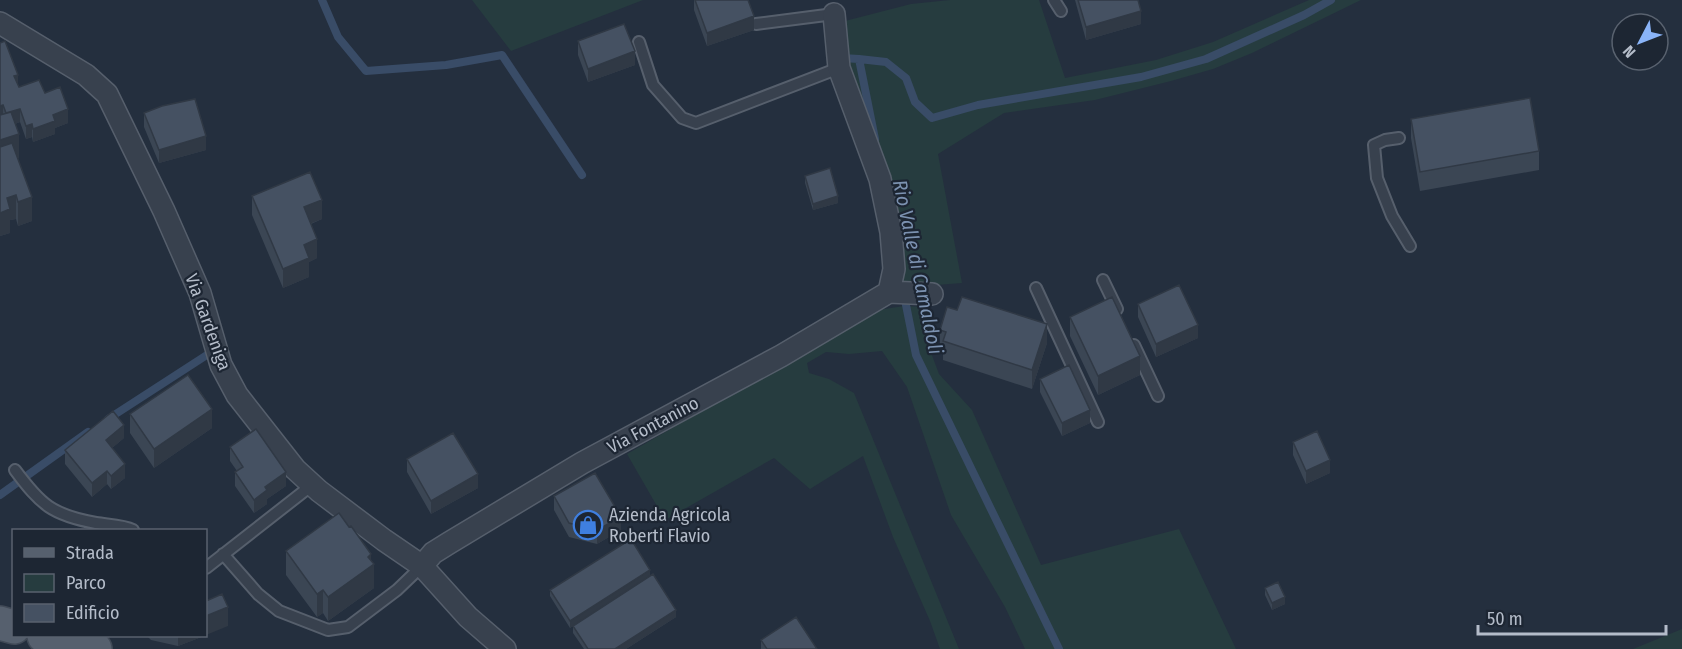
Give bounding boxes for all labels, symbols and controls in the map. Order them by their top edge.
north arrow [1610,12,1670,72]
text: N [1619,42,1639,62]
water label: Rio Valle di Camaldoli [888,177,948,357]
street label: Via Gardeniga [180,271,236,373]
street label: Via Fontanino [603,392,703,458]
place label: Azienda Agricola Roberti Flavio [609,504,730,547]
shop icon: Azienda Agricola Roberti Flavio [572,509,604,541]
legend [12,529,207,637]
text: Strada [66,542,114,564]
text: Parco [66,572,106,594]
scale bar [1478,598,1666,636]
text: Edificio [66,602,119,624]
text: 50 m [1487,608,1523,630]

